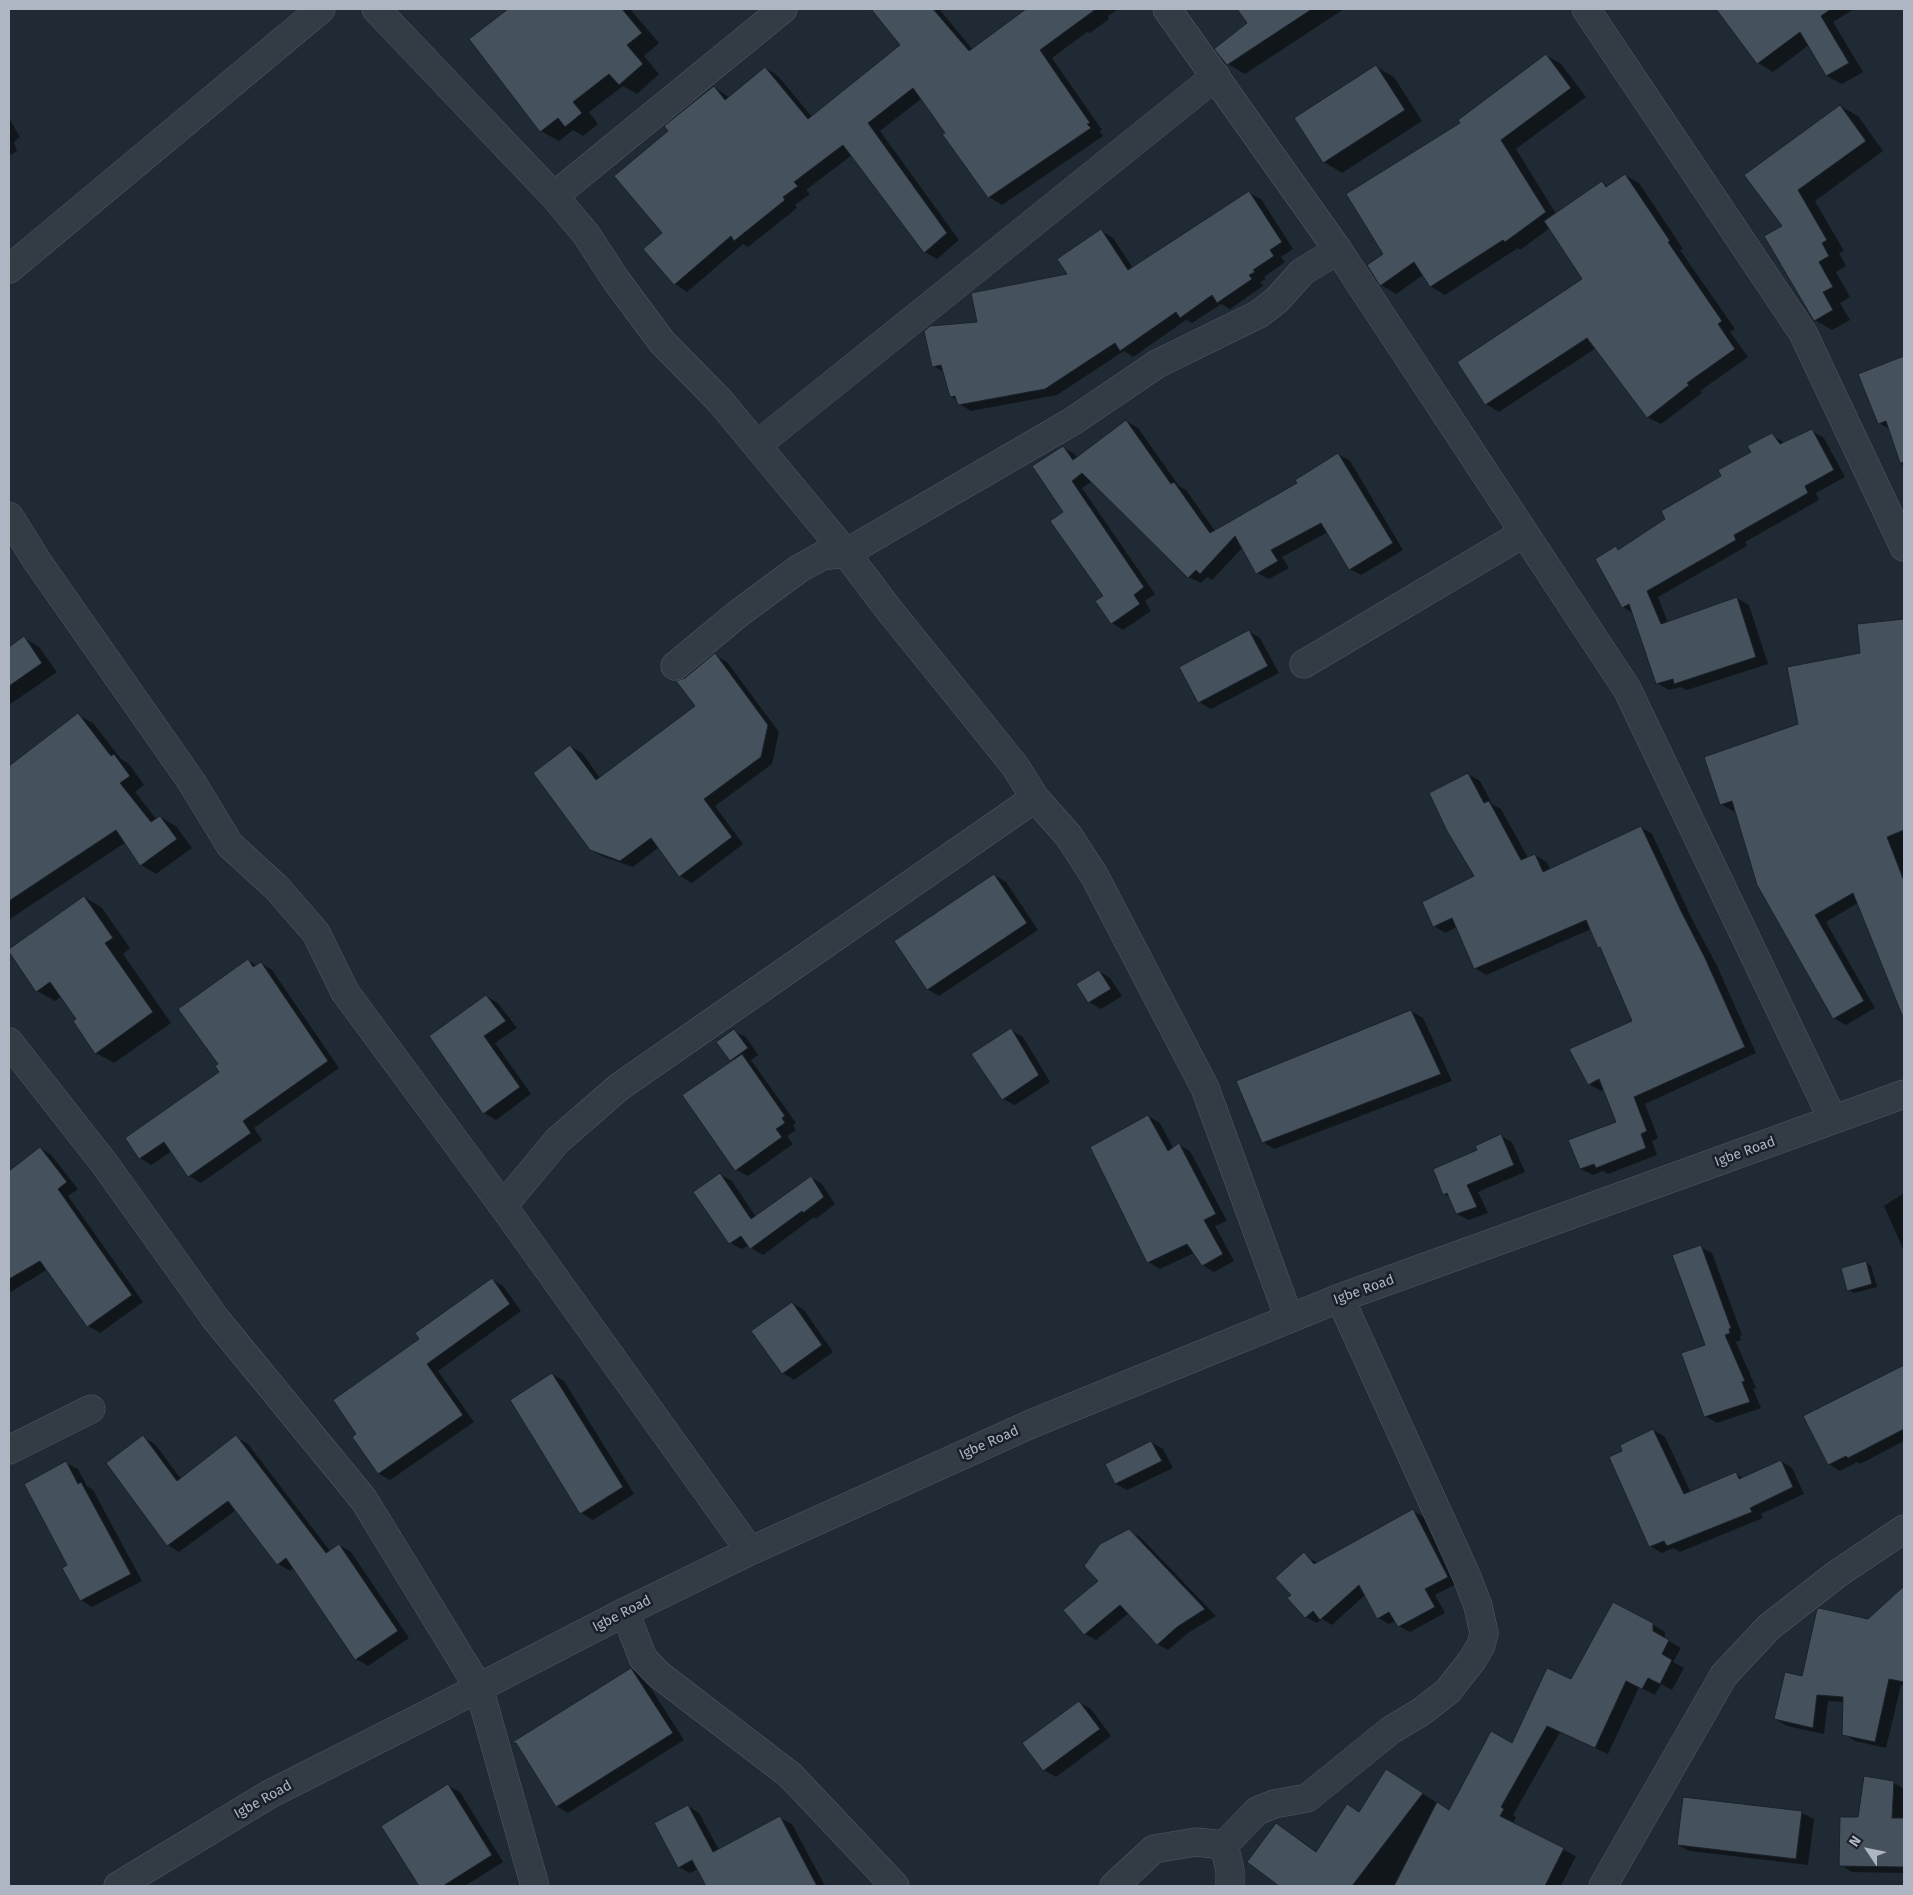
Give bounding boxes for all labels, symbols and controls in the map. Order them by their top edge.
street label: Igbe Road [1712,1133,1778,1171]
street label: Igbe Road [1331,1271,1397,1309]
street label: Igbe Road [957,1422,1021,1464]
street label: Igbe Road [590,1592,654,1636]
street label: Igbe Road [231,1777,295,1823]
north arrow [1843,1825,1893,1875]
text: N [1845,1833,1865,1850]

